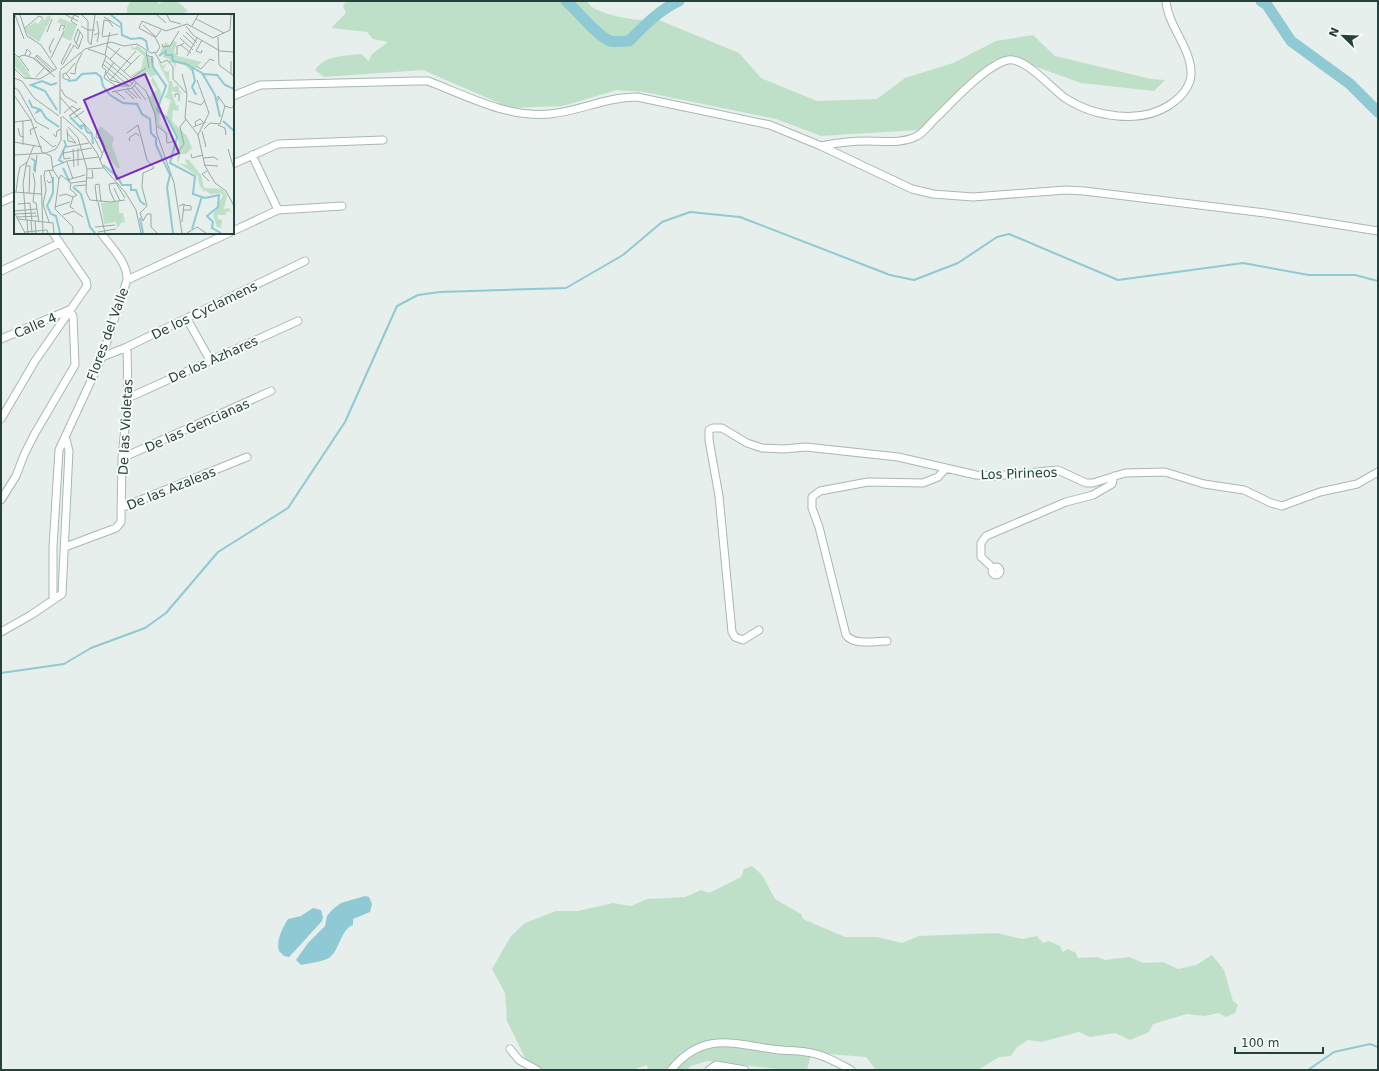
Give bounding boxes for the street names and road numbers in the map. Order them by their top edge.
street label: De los Cyclamens [149,278,260,343]
street label: Flores del Valle [84,286,131,383]
street label: Calle 4 [12,310,59,341]
street label: De los Azhares [166,333,260,386]
street label: De las Violetas [115,378,136,475]
street label: De las Gencianas [143,396,252,455]
street label: De las Azaleas [124,464,218,513]
street label: Los Pirineos [980,465,1058,482]

